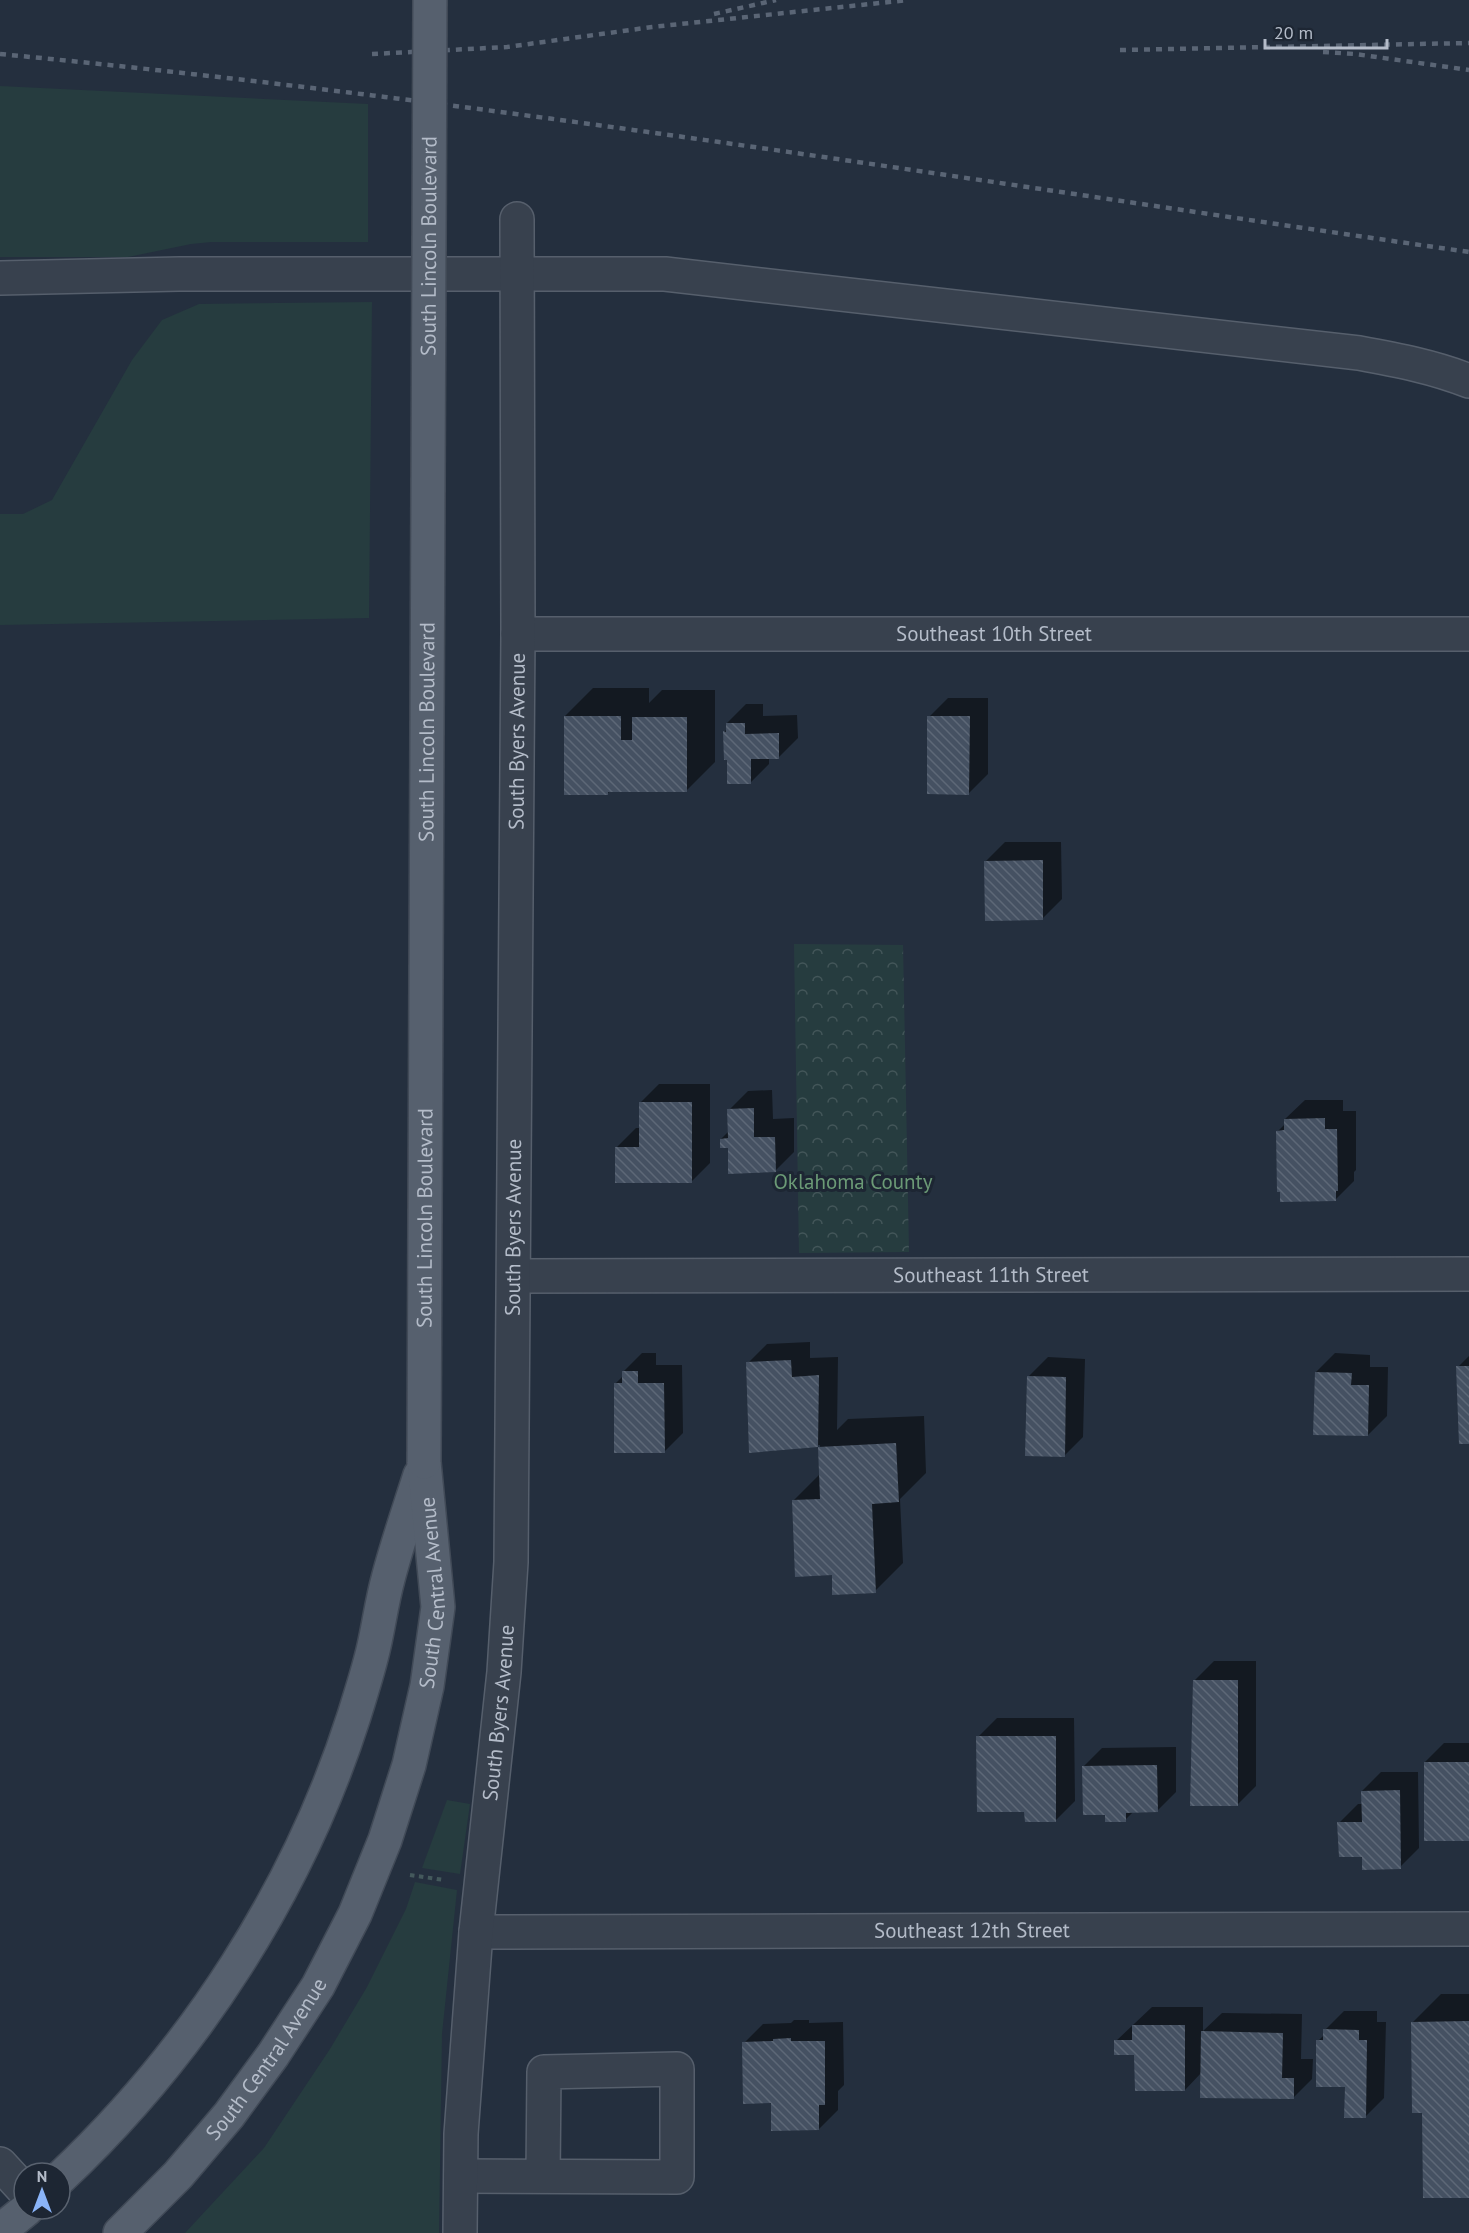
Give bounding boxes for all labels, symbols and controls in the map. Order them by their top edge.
scale bar [1265,12,1386,50]
text: 20 m [1274,21,1313,44]
street label: South Lincoln Boulevard [415,136,442,356]
street label: Southeast 10th Street [896,620,1092,647]
street label: South Lincoln Boulevard [413,622,440,842]
street label: South Byers Avenue [503,653,531,830]
street label: South Lincoln Boulevard [411,1108,438,1328]
street label: South Byers Avenue [499,1139,527,1316]
park label: Oklahoma County [773,1168,933,1195]
street label: Southeast 11th Street [893,1261,1089,1288]
street label: South Central Avenue [413,1496,451,1690]
street label: South Byers Avenue [476,1624,520,1802]
street label: Southeast 12th Street [874,1916,1070,1944]
street label: South Central Avenue [199,1973,333,2146]
north arrow [12,2161,72,2221]
text: N [37,2166,47,2186]

